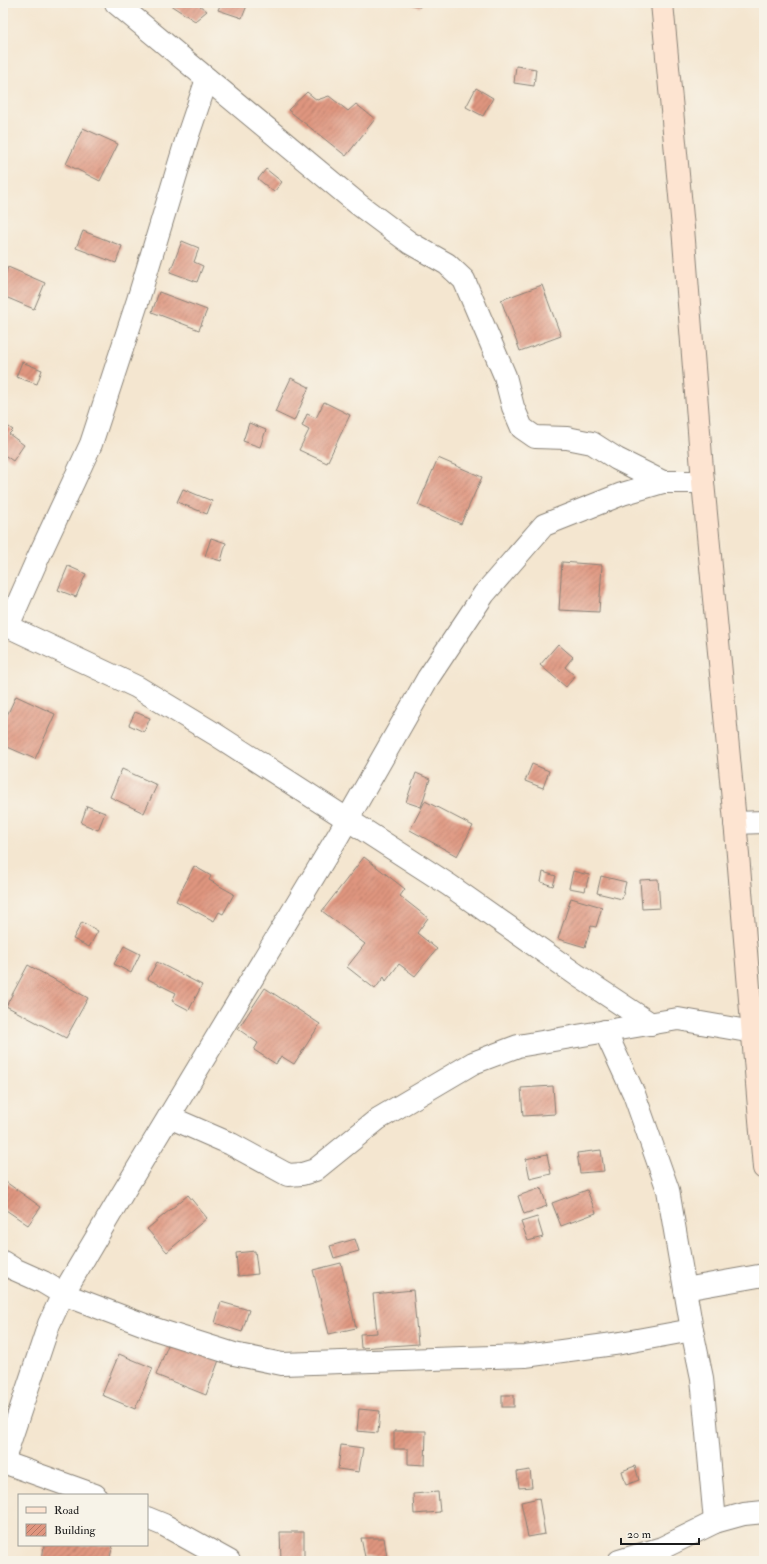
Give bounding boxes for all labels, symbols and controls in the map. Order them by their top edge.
legend [18,1494,148,1546]
text: Road [54,1503,79,1518]
scale bar [621,1520,699,1546]
text: Building [54,1523,97,1538]
text: 20 m [627,1527,652,1542]

